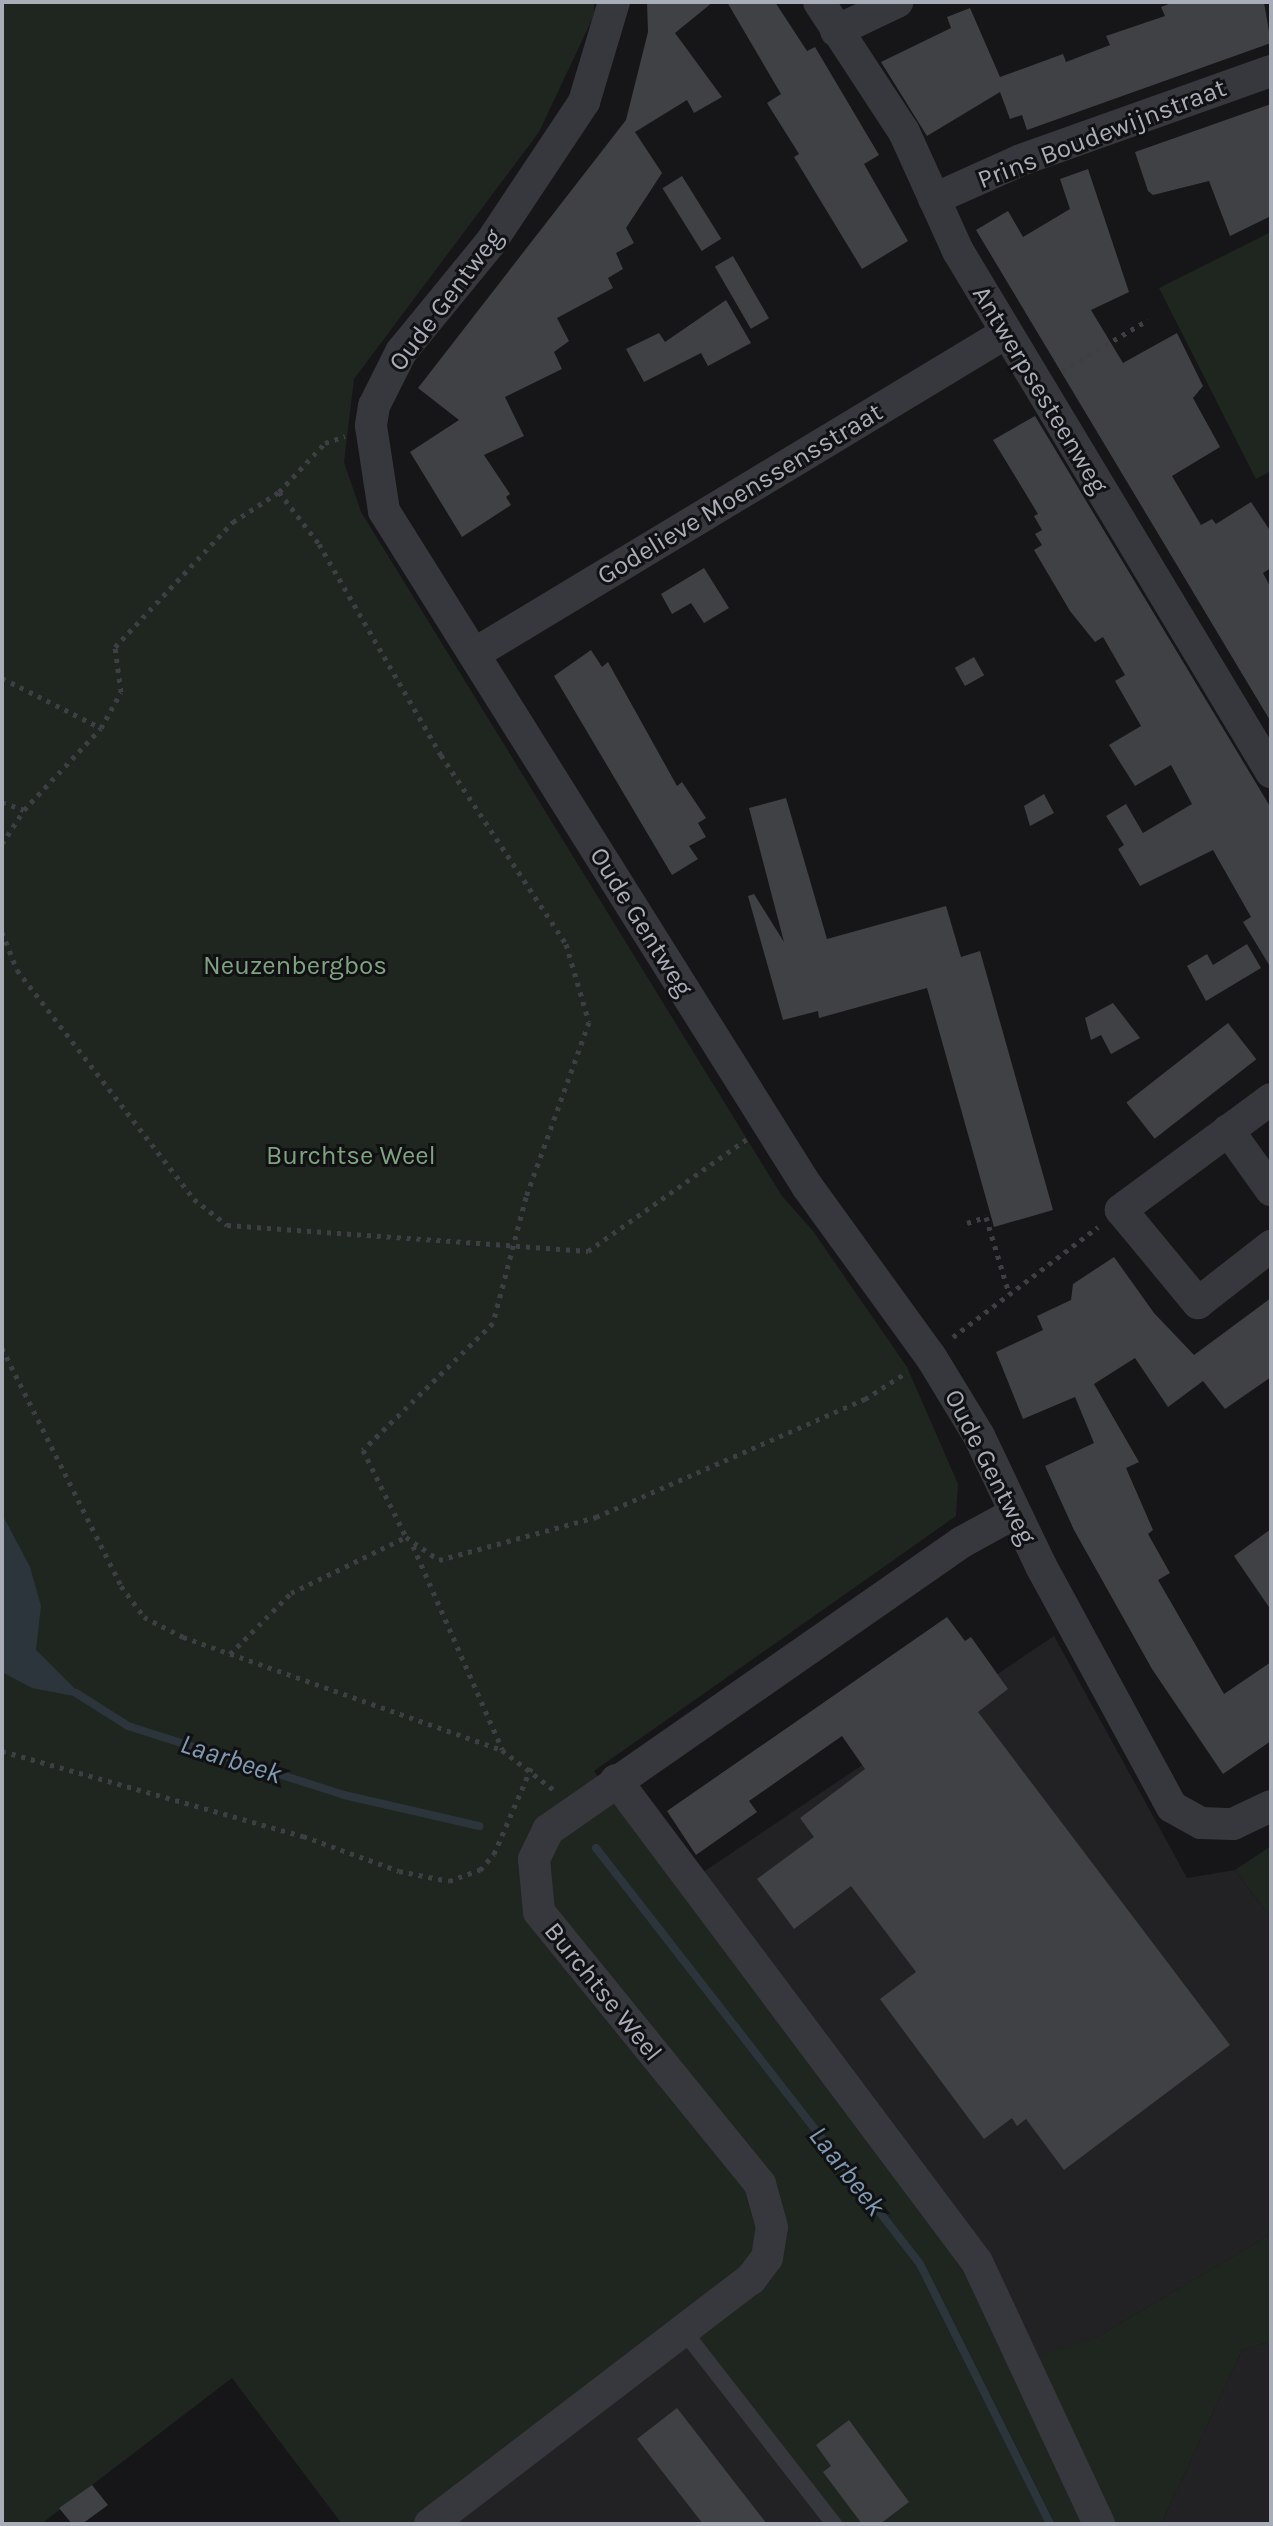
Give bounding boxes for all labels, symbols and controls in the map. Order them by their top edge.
street label: Prins Boudewijnstraat [973,72,1231,196]
street label: Oude Gentweg [382,223,510,377]
street label: Antwerpsesteenweg [966,280,1114,500]
street label: Godelieve Moenssensstraat [592,396,888,592]
street label: Oude Gentweg [583,842,699,1002]
park label: Neuzenbergbos [203,950,387,982]
park label: Burchtse Weel [266,1140,436,1172]
street label: Oude Gentweg [938,1384,1042,1550]
water label: Laarbeek [176,1727,286,1791]
street label: Burchtse Weel [537,1916,669,2068]
water label: Laarbeek [802,2119,892,2223]

